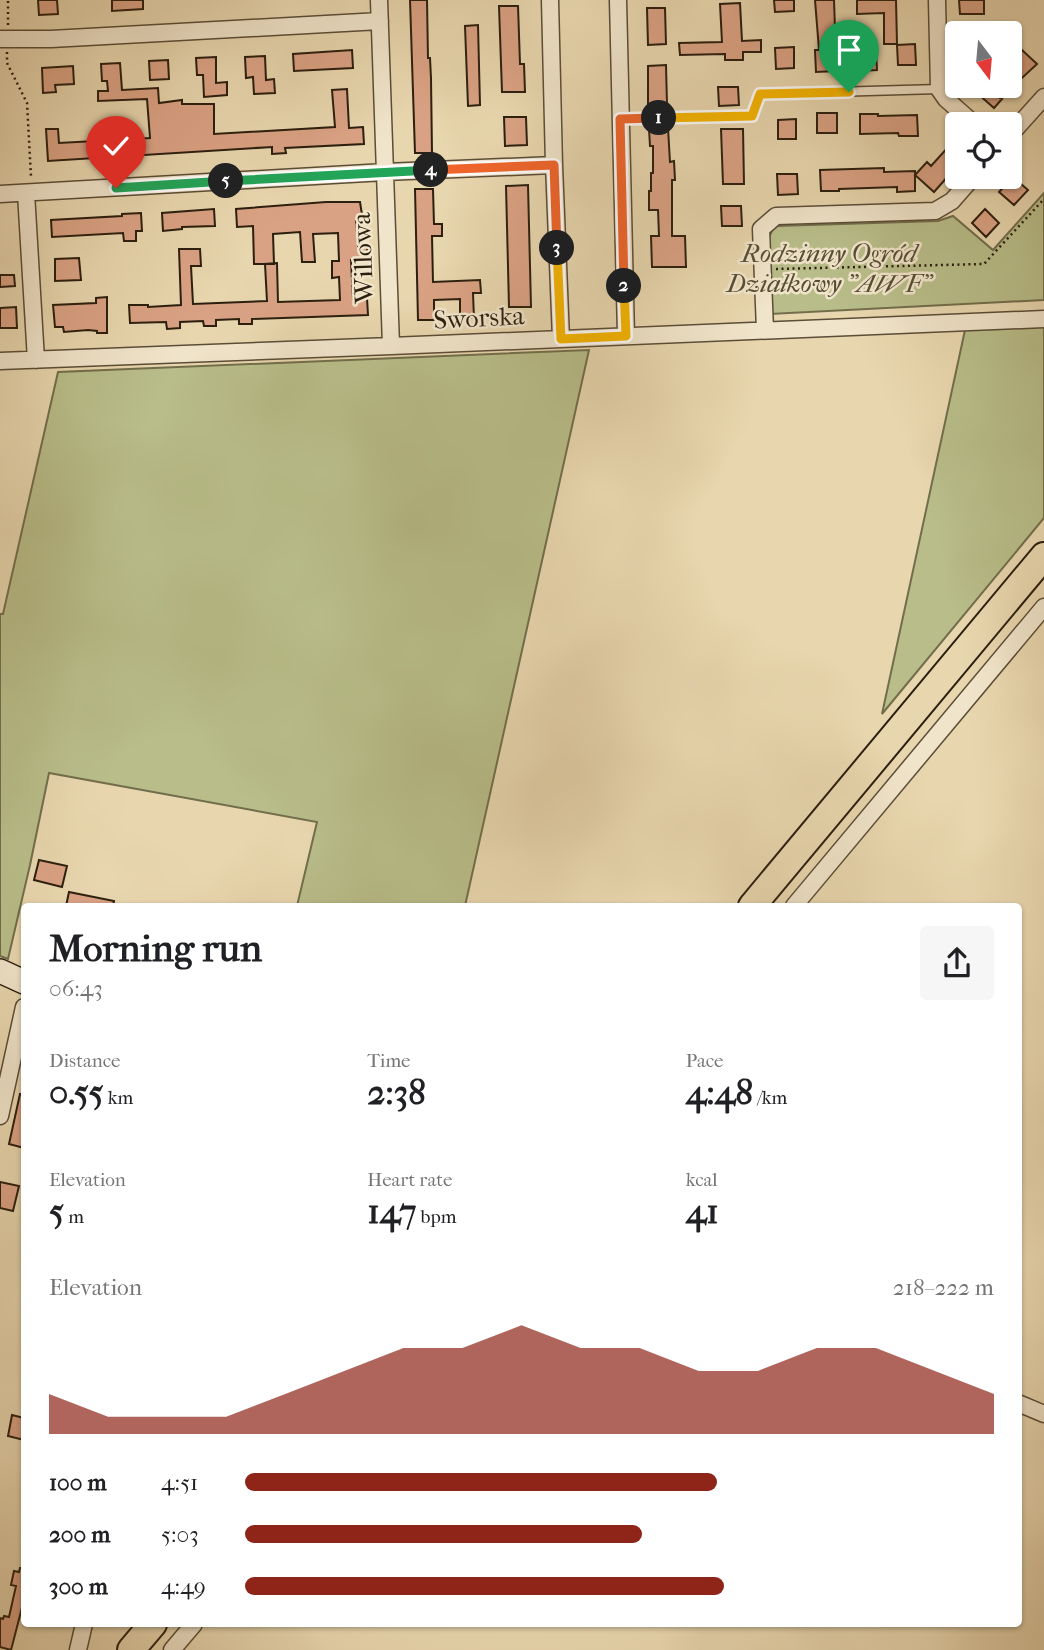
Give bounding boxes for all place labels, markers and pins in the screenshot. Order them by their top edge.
pin [819,20,879,92]
pin: 1 [642,100,676,136]
pin [86,116,146,188]
pin: 4 [414,152,448,188]
pin: 5 [208,164,244,198]
pin: 3 [540,230,574,266]
pin: 2 [606,268,642,304]

